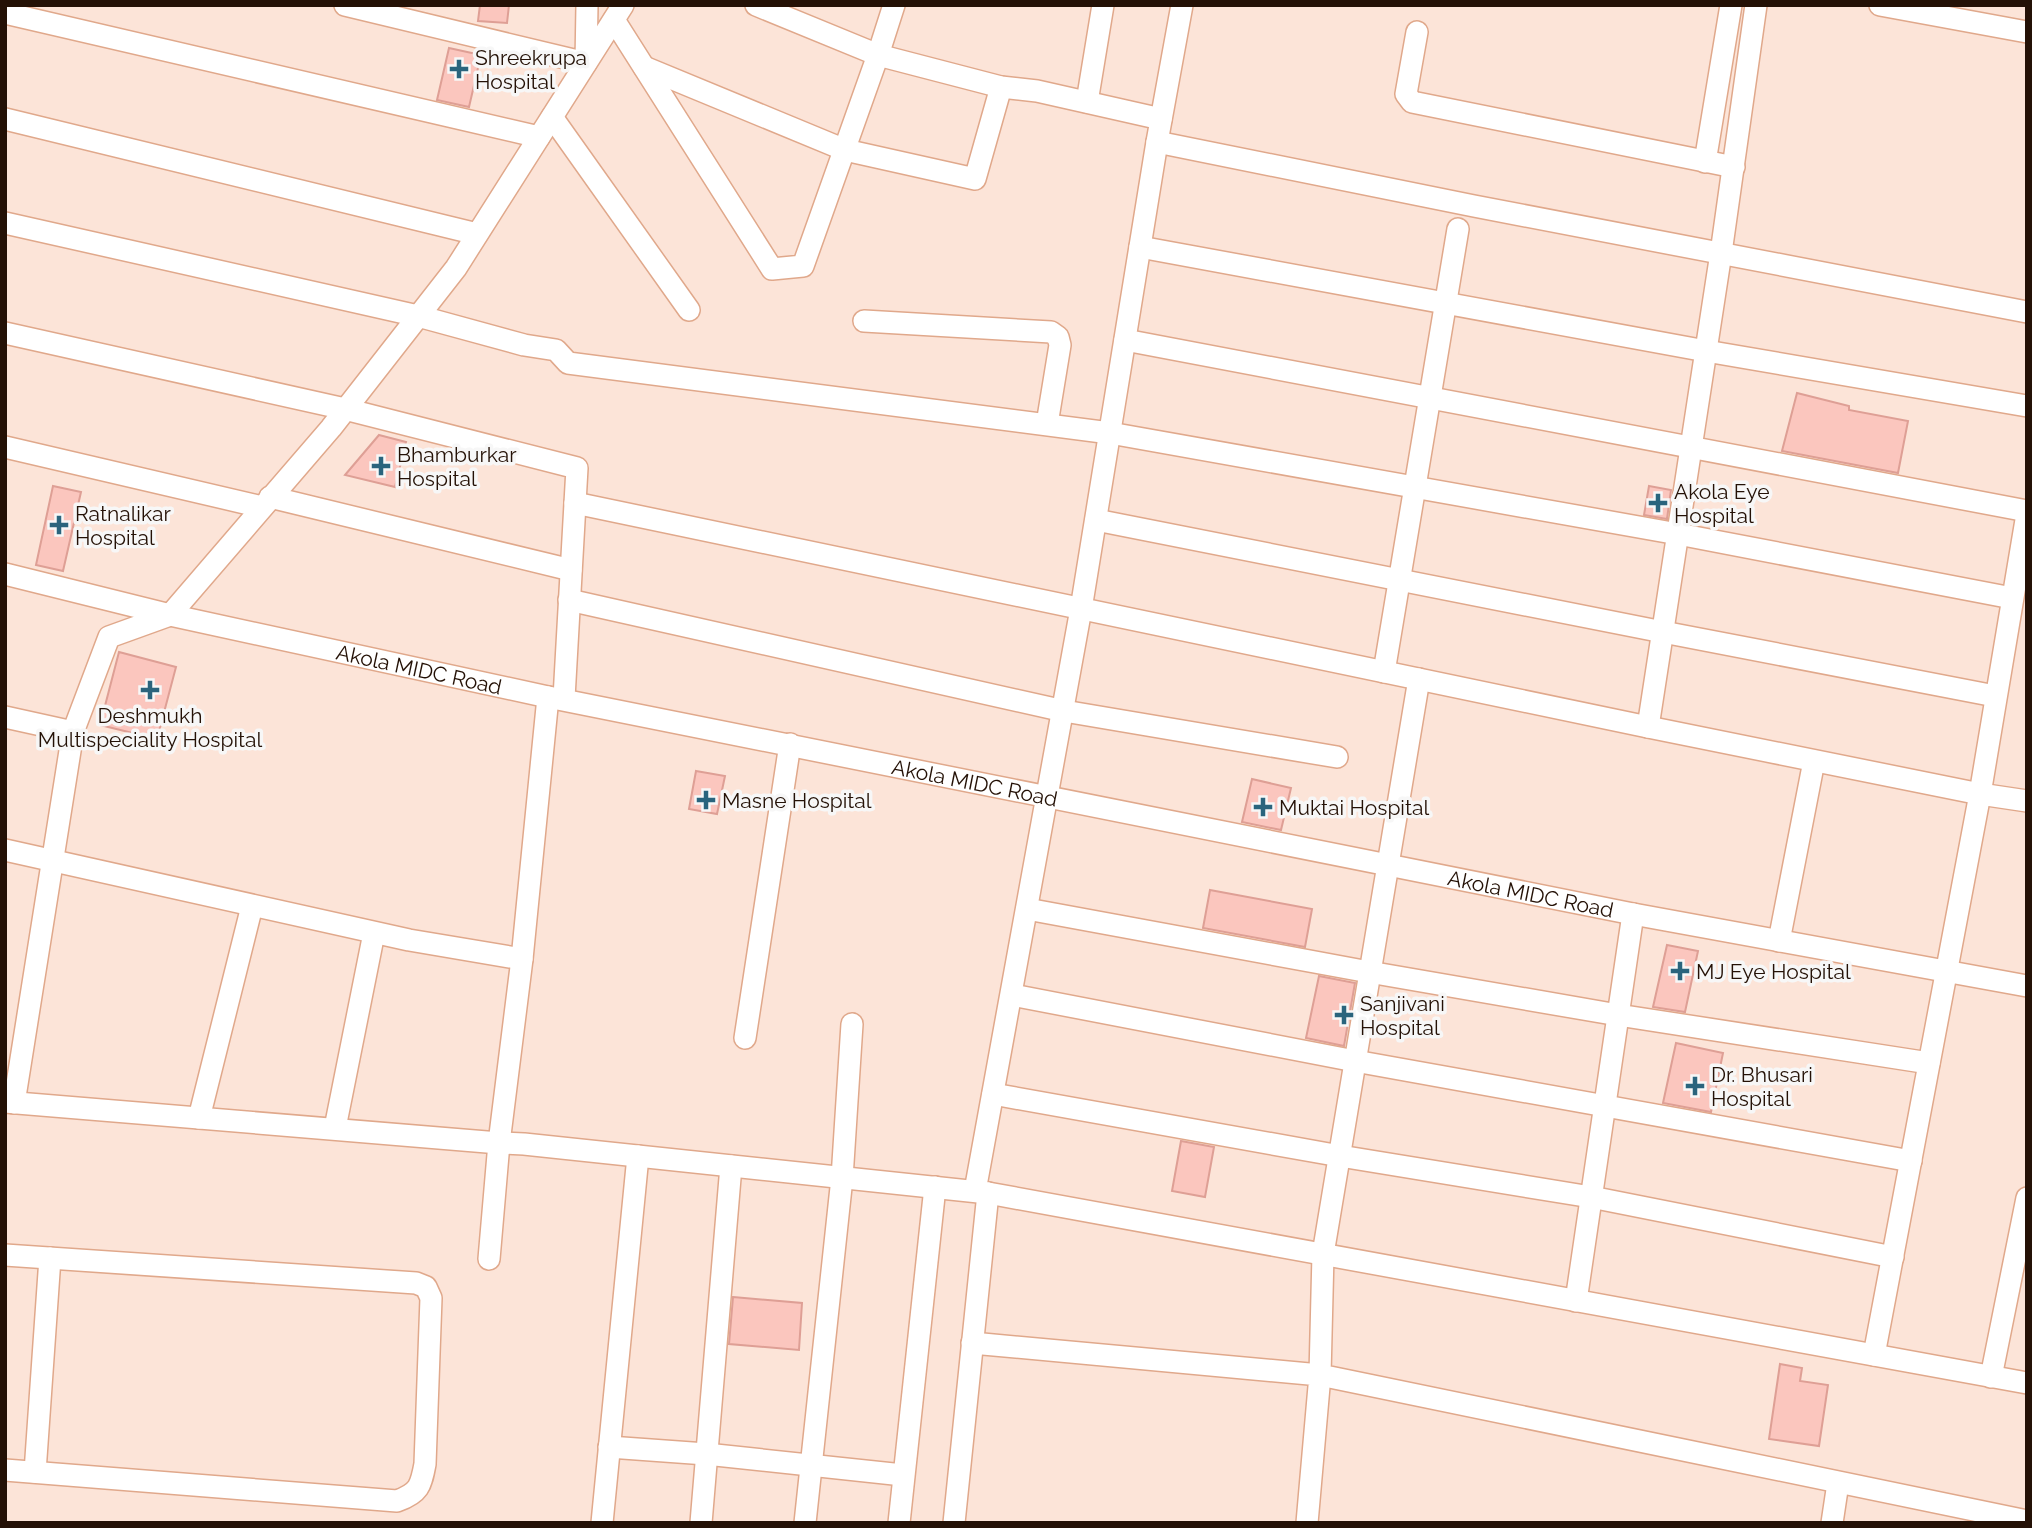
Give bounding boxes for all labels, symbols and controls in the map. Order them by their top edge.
place label: Shreekrupa Hospital [475,45,587,94]
marker: Shreekrupa Hospital [449,59,469,79]
place label: Bhamburkar Hospital [397,442,517,491]
marker: Bhamburkar Hospital [371,456,391,476]
place label: Akola Eye Hospital [1674,479,1769,528]
marker: Akola Eye Hospital [1648,493,1668,513]
place label: Ratnalikar Hospital [75,501,171,550]
marker: Ratnalikar Hospital [49,515,69,535]
street label: Akola MIDC Road [334,639,504,699]
marker: Deshmukh Multispeciality Hospital [140,680,160,700]
place label: Deshmukh Multispeciality Hospital [38,703,262,752]
street label: Akola MIDC Road [890,754,1060,811]
place label: Masne Hospital [722,788,872,813]
marker: Masne Hospital [696,790,716,810]
place label: Muktai Hospital [1279,795,1429,820]
marker: Muktai Hospital [1253,797,1273,817]
street label: Akola MIDC Road [1446,865,1616,922]
place label: MJ Eye Hospital [1696,959,1851,984]
marker: MJ Eye Hospital [1670,961,1690,981]
place label: Sanjivani Hospital [1360,991,1445,1040]
marker: Sanjivani Hospital [1334,1005,1354,1025]
place label: Dr. Bhusari Hospital [1711,1062,1813,1111]
marker: Dr. Bhusari Hospital [1685,1076,1705,1096]

